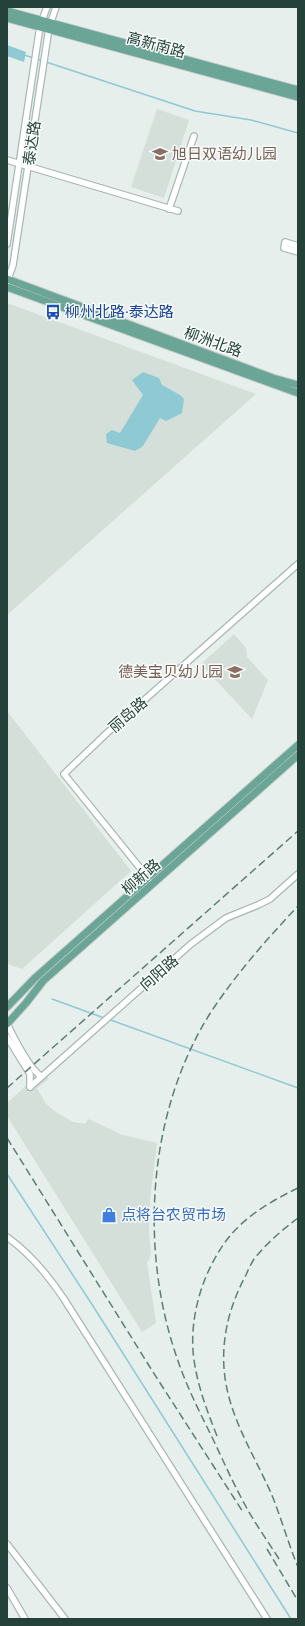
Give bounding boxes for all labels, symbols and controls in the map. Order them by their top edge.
street label: 高新南路 [125,29,187,61]
street label: 泰达路 [20,119,44,167]
school or university icon: 旭日双语幼儿园 [151,145,169,163]
place label: 旭日双语幼儿园 [172,145,277,163]
bus stop icon: 柳州北路·泰达路 [44,303,62,321]
place label: 柳州北路·泰达路 [65,303,174,321]
street label: 柳洲北路 [182,323,244,361]
place label: 德美宝贝幼儿园 [118,663,223,681]
school or university icon: 德美宝贝幼儿园 [226,663,244,681]
street label: 丽岛路 [105,693,151,737]
street label: 柳新路 [118,855,164,899]
street label: 向阳路 [136,951,182,995]
shop icon: 点将台农贸市场 [100,1206,118,1224]
place label: 点将台农贸市场 [121,1206,226,1224]

